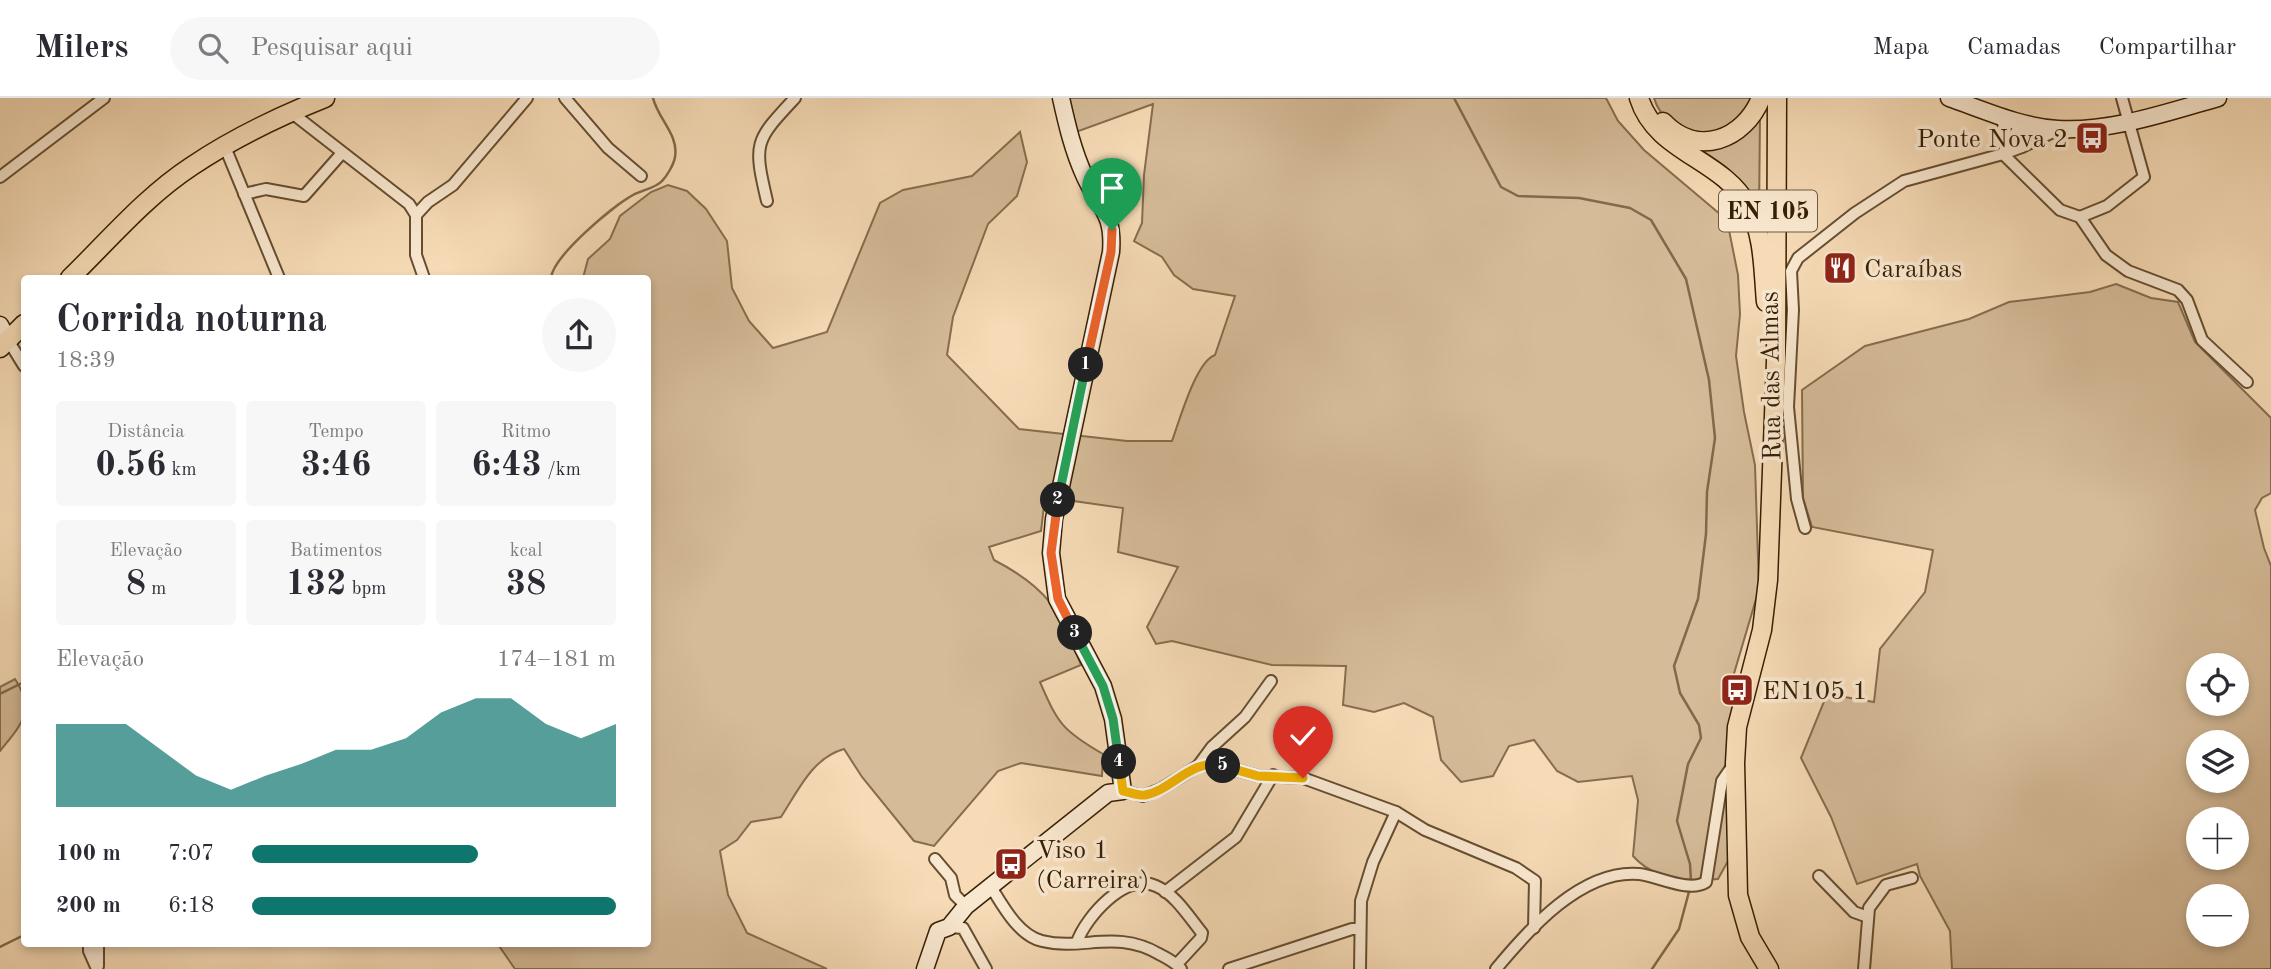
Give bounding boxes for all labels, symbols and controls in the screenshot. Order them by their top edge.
search box [170,17,660,80]
icon: search [194,29,232,67]
text: Milers [35,32,128,65]
text: Pesquisar aqui [250,35,413,61]
text: Mapa [1873,36,1929,60]
text: Camadas [1967,36,2061,60]
text: Compartilhar [2099,36,2236,60]
bus stop icon: Ponte Nova 2 [2073,119,2111,157]
place label: Ponte Nova 2 [1916,127,2068,153]
pin [1082,158,1142,230]
icon: arrive [1093,169,1131,207]
road number: EN 105 [1719,190,1817,232]
restaurant icon: Caraíbas [1821,249,1859,287]
place label: Caraíbas [1864,257,1962,283]
street label: Rua das Almas [1758,291,1786,461]
button: share [542,298,616,372]
text: Corrida noturna [56,302,327,340]
pin: 1 [1068,348,1104,382]
text: 18:39 [56,349,116,372]
text: 1 [1080,355,1091,374]
text: Distância [107,423,185,442]
text: Tempo [308,423,364,442]
text: Ritmo [501,423,551,442]
text: 0.56 [96,448,166,483]
text: 3:46 [301,448,371,483]
text: 6:43 [471,448,542,483]
text: km [166,461,197,480]
text: /km [542,461,581,480]
pin: 2 [1040,482,1076,518]
text: 2 [1052,490,1063,509]
text: Elevação [110,542,182,561]
text: Batimentos [290,542,382,561]
text: kcal [510,542,542,561]
text: 8 [126,567,146,602]
text: 132 [286,567,346,602]
text: 38 [506,567,546,602]
text: m [146,580,166,599]
text: bpm [346,580,386,599]
pin: 3 [1058,616,1092,650]
text: 3 [1069,623,1080,642]
text: Elevação [56,648,144,671]
text: 174–181 m [497,648,616,671]
map controls [2186,653,2249,947]
button: locate [2186,653,2249,716]
bus stop icon: EN105 1 [1718,671,1756,709]
place label: EN105 1 [1762,679,1868,705]
pin [1273,706,1333,778]
icon: check [1284,717,1322,755]
button: layers [2186,730,2249,793]
pin: 4 [1102,744,1136,780]
pin: 5 [1206,748,1240,784]
text: 4 [1113,752,1124,771]
text: 5 [1217,756,1228,775]
button: + [2186,807,2249,870]
place label: Viso 1 (Carreira) [1036,838,1149,894]
text: 100 m [56,842,121,865]
text: 7:07 [168,842,214,865]
bus stop icon: Viso 1 (Carreira) [992,845,1030,883]
button: − [2186,884,2249,947]
text: 200 m [56,894,121,917]
text: 6:18 [168,894,214,917]

